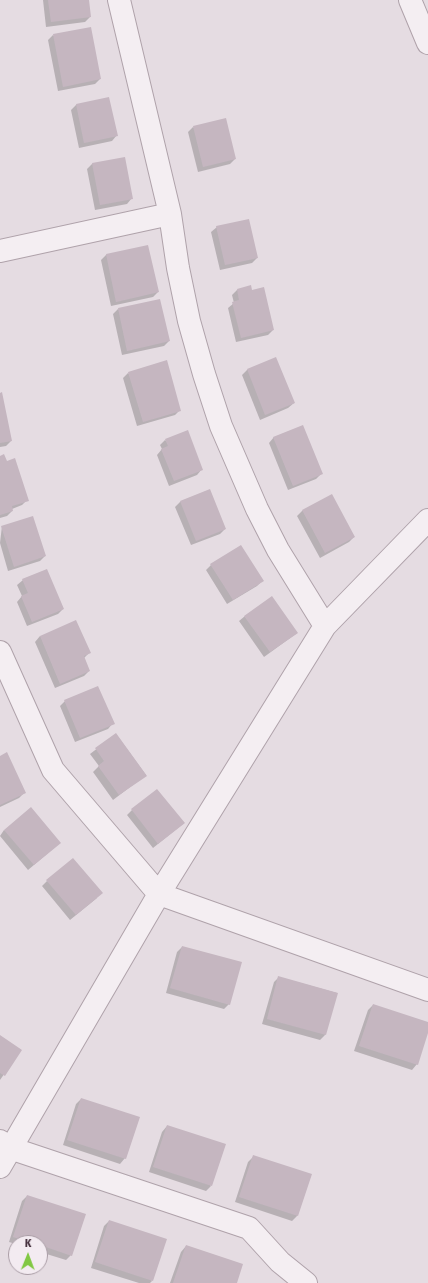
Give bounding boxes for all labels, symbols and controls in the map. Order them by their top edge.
north arrow [8,1235,48,1275]
text: K [25,1237,32,1250]

